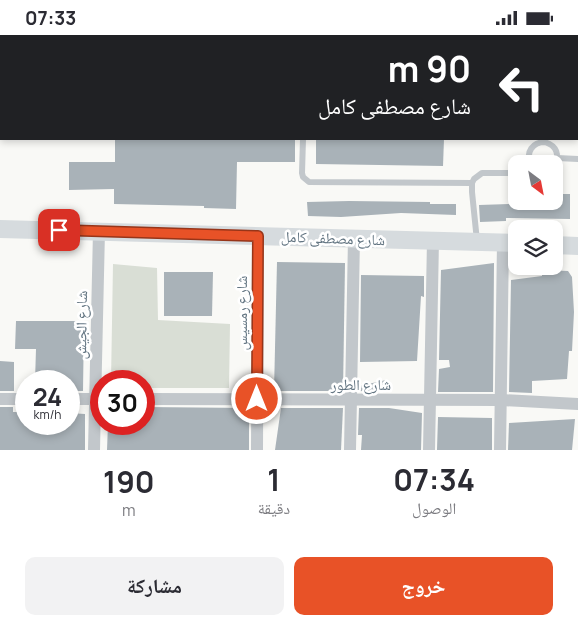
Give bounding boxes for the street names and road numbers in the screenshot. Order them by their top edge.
street label: شارع مصطفى كامل [281,226,386,250]
street label: شارع رمسيس [231,275,252,350]
street label: شارع الجيش [70,290,92,360]
street label: شارع الطور [330,374,391,395]

